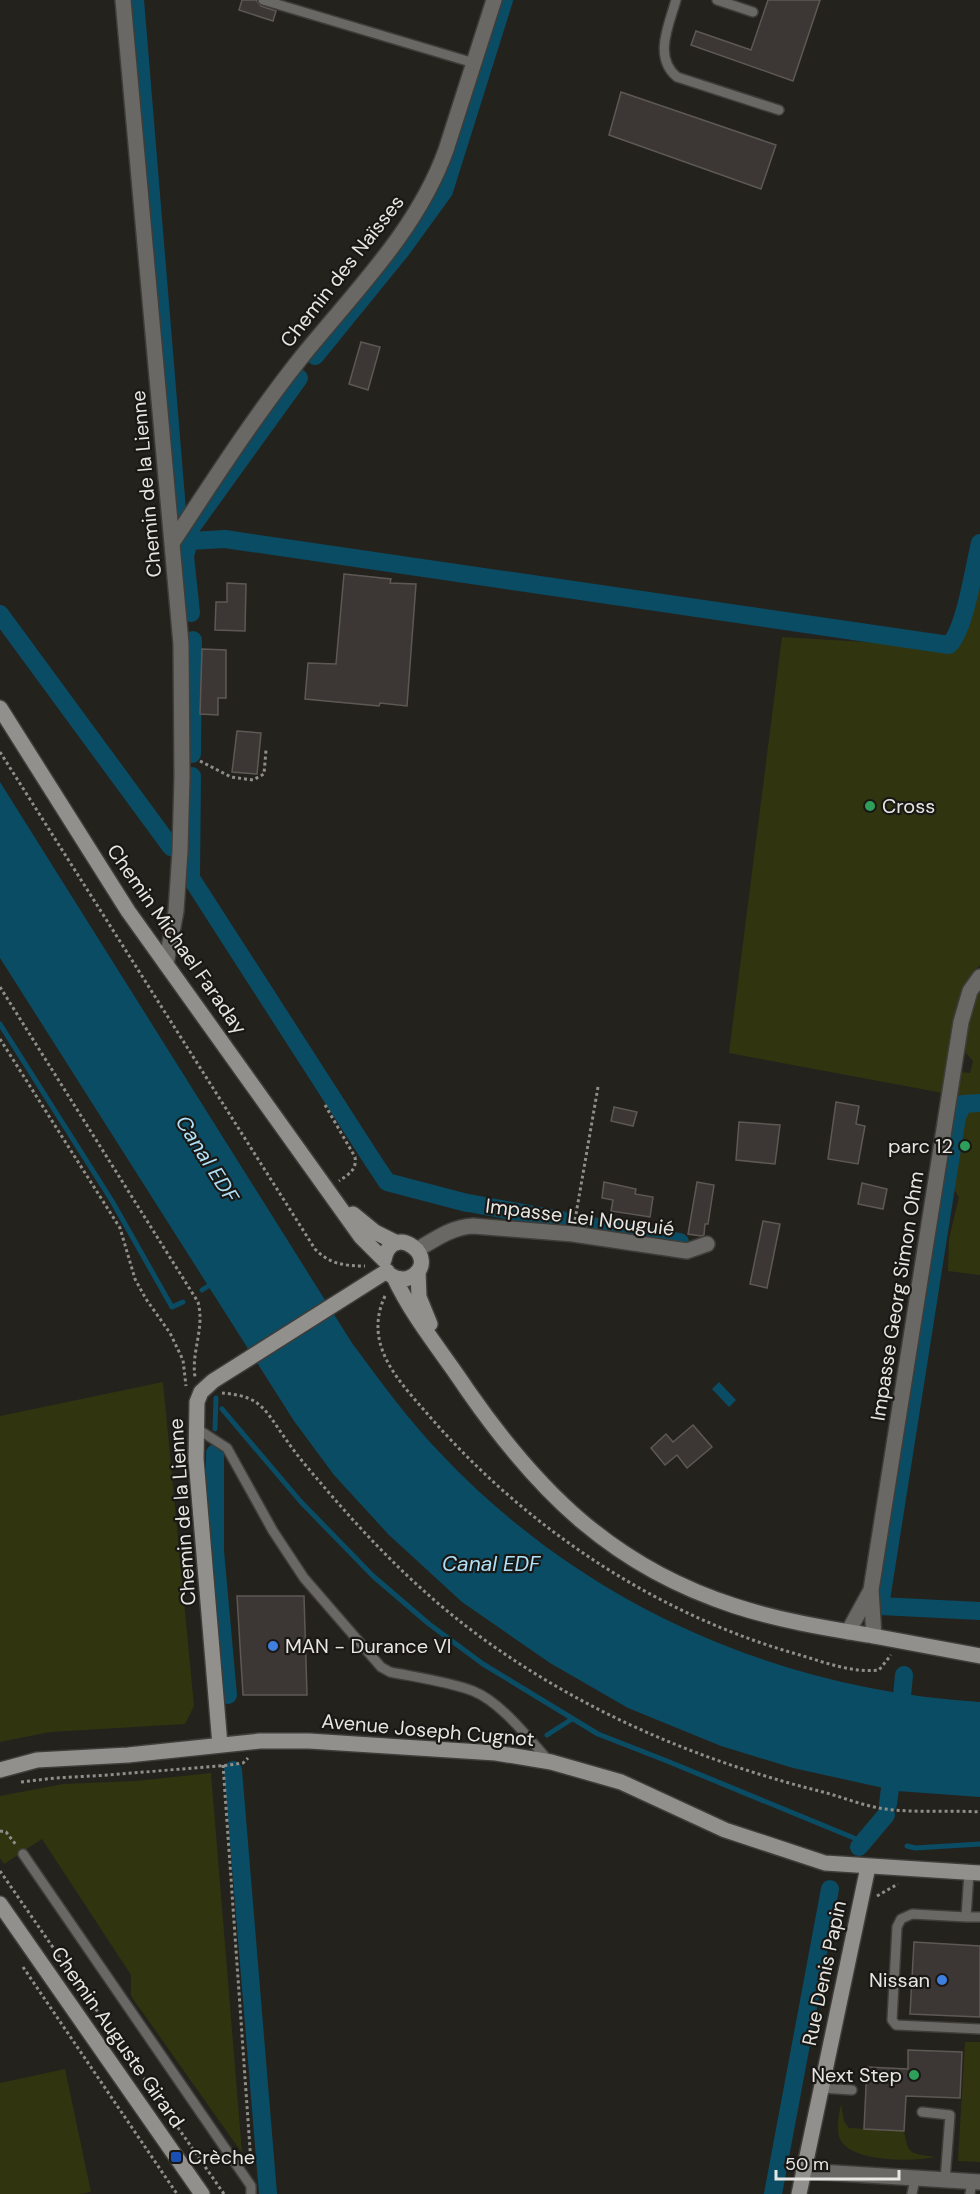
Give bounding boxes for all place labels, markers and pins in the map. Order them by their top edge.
place label: Cross [882,793,935,819]
marker: Cross [863,799,877,813]
place label: parc 12 [888,1133,953,1159]
marker: parc 12 [958,1139,972,1153]
place label: MAN - Durance VI [285,1633,452,1659]
marker: MAN - Durance VI [266,1639,280,1653]
place label: Nissan [869,1967,930,1993]
marker: Nissan [935,1973,949,1987]
place label: Next Step [811,2062,902,2088]
marker: Next Step [907,2068,921,2082]
place label: Crèche [188,2144,255,2170]
marker: Crèche [169,2150,183,2164]

